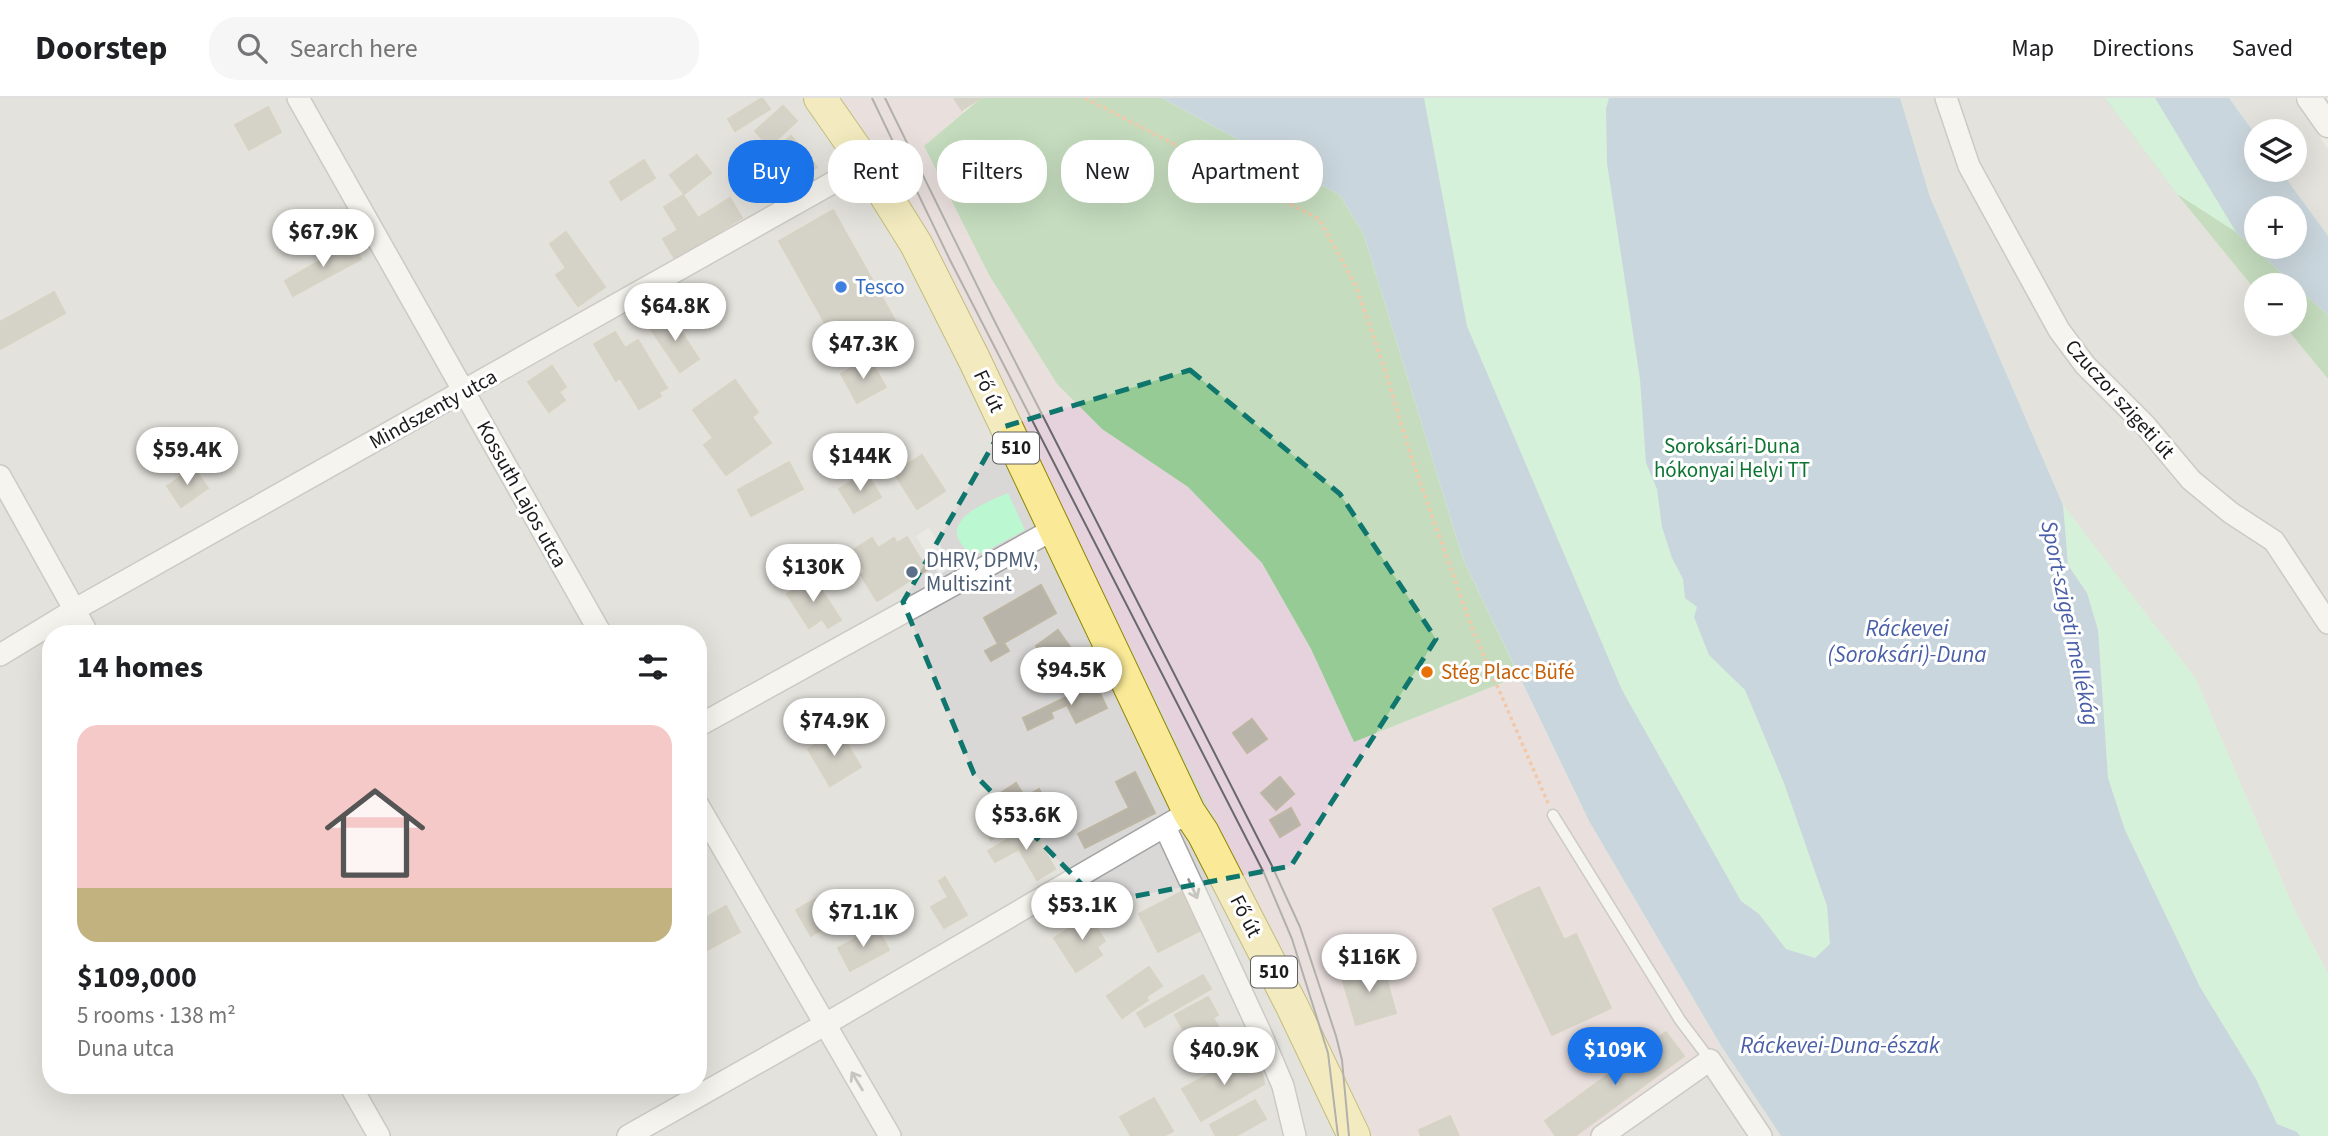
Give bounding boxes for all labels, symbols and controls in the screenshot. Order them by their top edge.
search box [209,17,699,80]
text: Doorstep [35,25,167,72]
icon: search [233,29,271,67]
text: Search here [289,30,418,67]
text: Map [2011,31,2054,66]
text: Directions [2092,31,2194,66]
text: Saved [2232,31,2293,66]
map controls [2244,119,2307,336]
button: layers [2244,119,2307,182]
chip: Buy [728,140,814,203]
chip: Rent [828,140,923,203]
chip: Filters [937,140,1047,203]
chip: New [1061,140,1154,203]
chip: Apartment [1168,140,1323,203]
button: + [2244,196,2307,259]
pin: $67.9K [266,209,380,269]
text: $67.9K [288,215,358,248]
place label: Tesco [855,272,905,302]
button: − [2244,273,2307,336]
marker: Tesco [833,279,849,295]
pin: $64.8K [618,284,732,343]
text: $64.8K [640,289,710,322]
pin: $47.3K [806,322,920,381]
text: $47.3K [828,327,898,360]
street label: Czuczor szigeti út [2058,333,2182,465]
street label: Mindszenty utca [364,361,502,457]
street label: Fő út [966,365,1012,417]
street label: Kossuth Lajos utca [469,415,575,573]
pin: $59.4K [130,428,244,487]
park label: Soroksári-Duna hókonyai Helyi TT [1654,431,1810,485]
road number: 510 [993,432,1039,464]
text: $59.4K [152,433,222,466]
pin: $144K [811,434,909,493]
text: $144K [829,439,891,472]
water label: Sport-szigeti mellékág [2032,517,2108,729]
pin: $130K [764,545,862,604]
place label: DHRV, DPMV, Multiszint [926,545,1038,599]
text: $130K [782,550,844,583]
marker: DHRV, DPMV, Multiszint [904,564,920,580]
water label: Ráckevei (Soroksári)-Duna [1827,612,1987,671]
text: 14 homes [77,646,203,689]
icon: filters [634,648,672,686]
pin: $94.5K [1014,648,1128,707]
text: $94.5K [1036,653,1106,686]
place label: Stég Placc Büfé [1441,657,1574,687]
marker: Stég Placc Büfé [1419,664,1435,680]
pin: $74.9K [777,698,891,758]
text: $74.9K [799,704,869,737]
icon: home [312,770,438,896]
pin: $53.6K [969,792,1083,852]
text: $53.6K [991,798,1061,831]
one-way arrow [1187,878,1200,899]
pin: $53.1K [1025,882,1139,942]
text: $53.1K [1047,888,1117,921]
street label: Fő út [1223,889,1269,943]
pin: $71.1K [806,890,920,949]
text: $71.1K [828,895,898,928]
pin: $116K [1320,934,1418,994]
text: $116K [1338,940,1400,973]
text: $109,000 [77,956,197,999]
road number: 510 [1251,957,1297,988]
text: 5 rooms · 138 m² [77,999,236,1032]
pin: $40.9K [1167,1028,1281,1087]
pin: $109K [1566,1028,1664,1087]
water label: Ráckevei-Duna-észak [1740,1029,1941,1062]
text: Duna utca [77,1032,174,1065]
text: $40.9K [1189,1033,1259,1066]
text: $109K [1584,1033,1646,1066]
one-way arrow [850,1071,864,1091]

